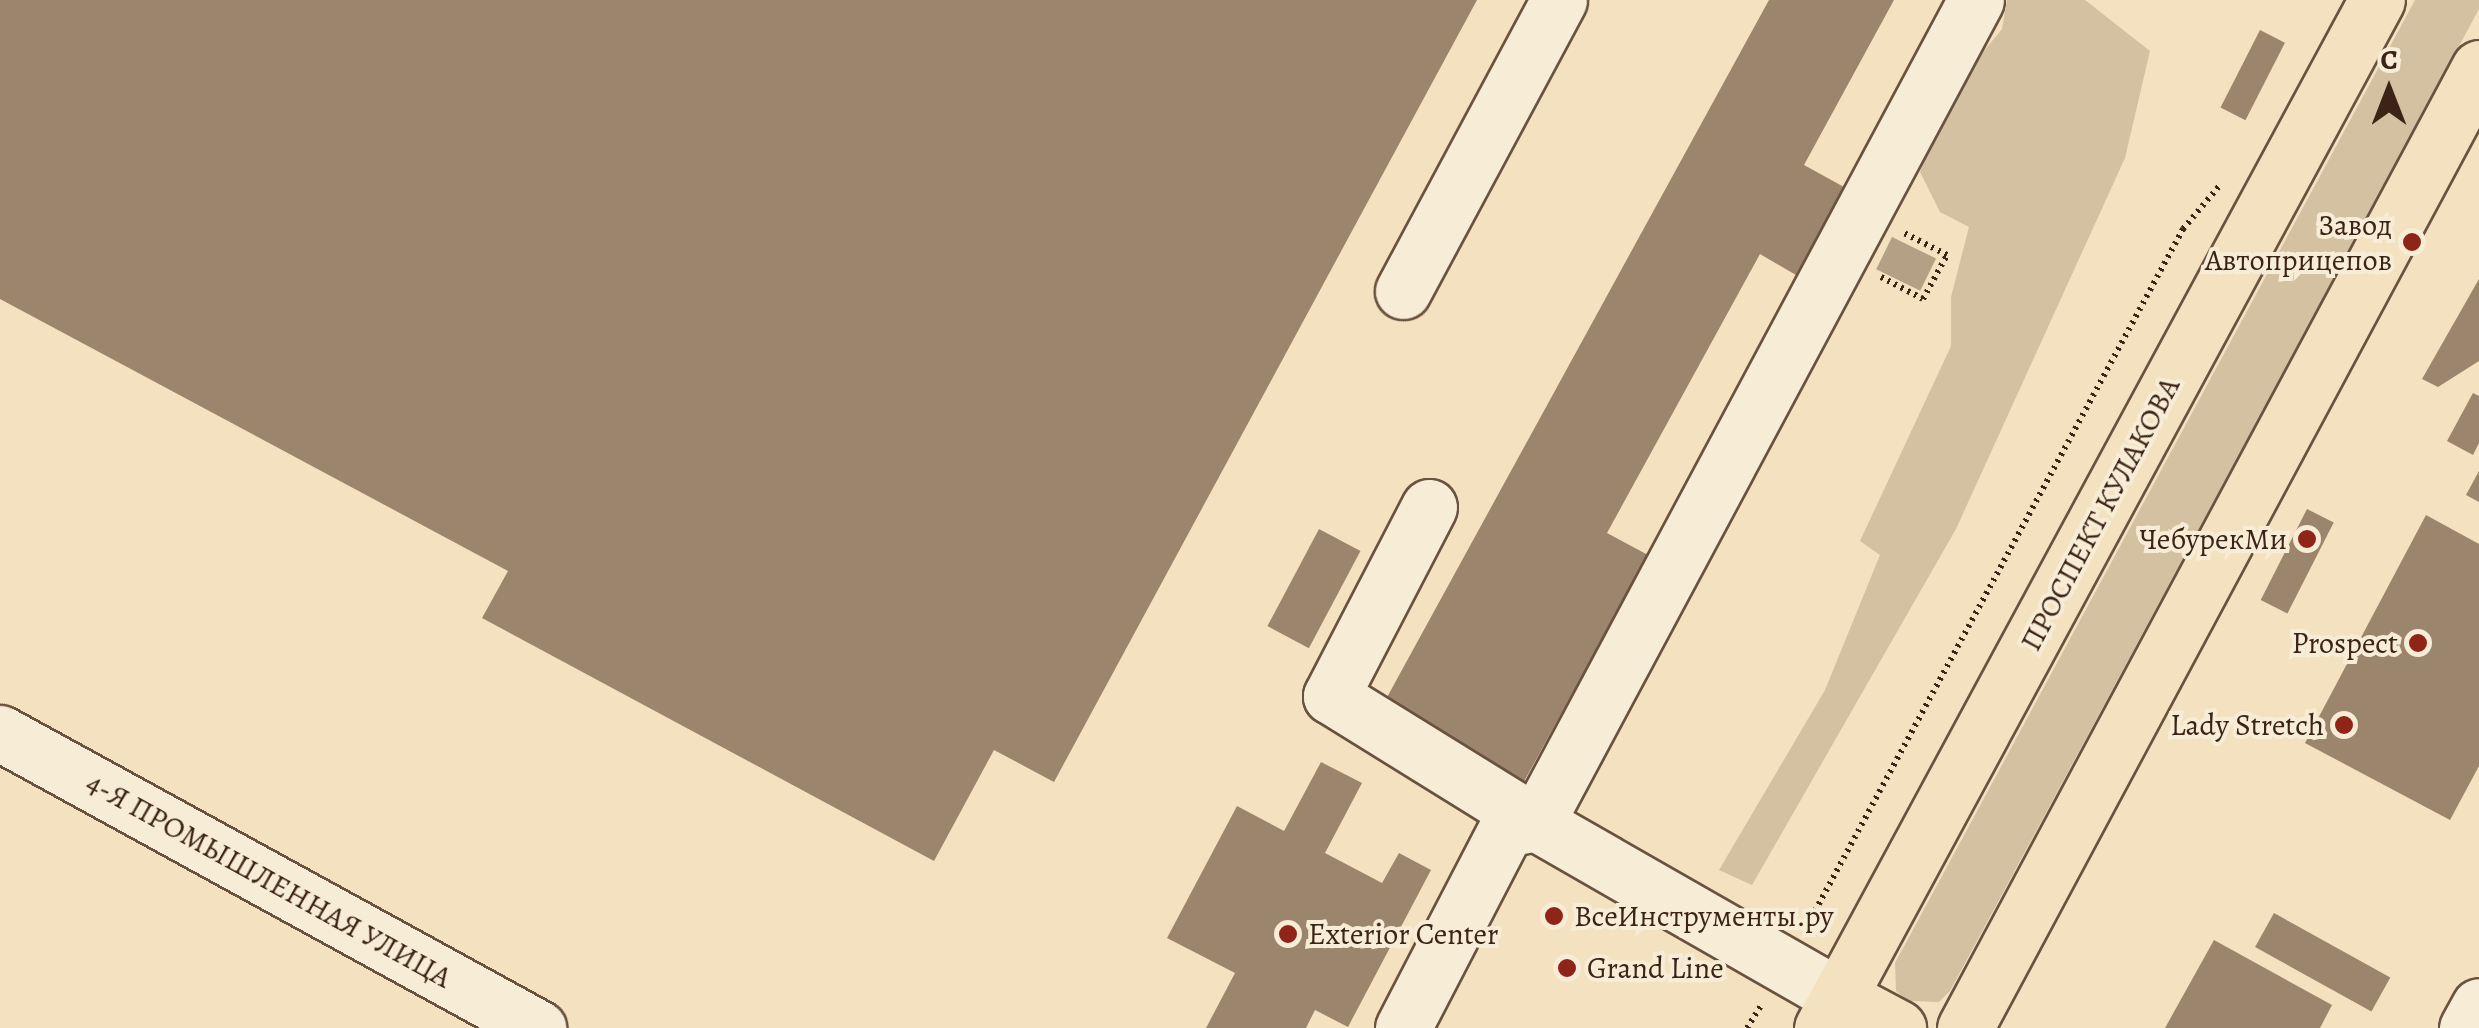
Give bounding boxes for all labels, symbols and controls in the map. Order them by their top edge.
north arrow [2339,40,2439,140]
text: С [2380,41,2398,79]
place label: Завод Автоприцепов [2205,207,2392,278]
marker: Завод Автоприцепов [2401,231,2423,253]
street label: ПРОСПЕКТ КУЛАКОВА [2013,371,2187,657]
place label: ЧебурекМи [2139,521,2287,557]
marker: ЧебурекМи [2296,528,2318,550]
place label: Prospect [2292,625,2398,661]
marker: Prospect [2407,632,2429,654]
place label: Lady Stretch [2170,707,2324,743]
marker: Lady Stretch [2333,714,2355,736]
street label: 4-Я ПРОМЫШЛЕННАЯ УЛИЦА [80,764,458,996]
place label: ВсеИнструменты.ру [1574,898,1834,934]
marker: ВсеИнструменты.ру [1543,905,1565,927]
place label: Exterior Center [1308,916,1499,952]
marker: Exterior Center [1277,923,1299,945]
place label: Grand Line [1587,950,1724,986]
marker: Grand Line [1556,957,1578,979]

